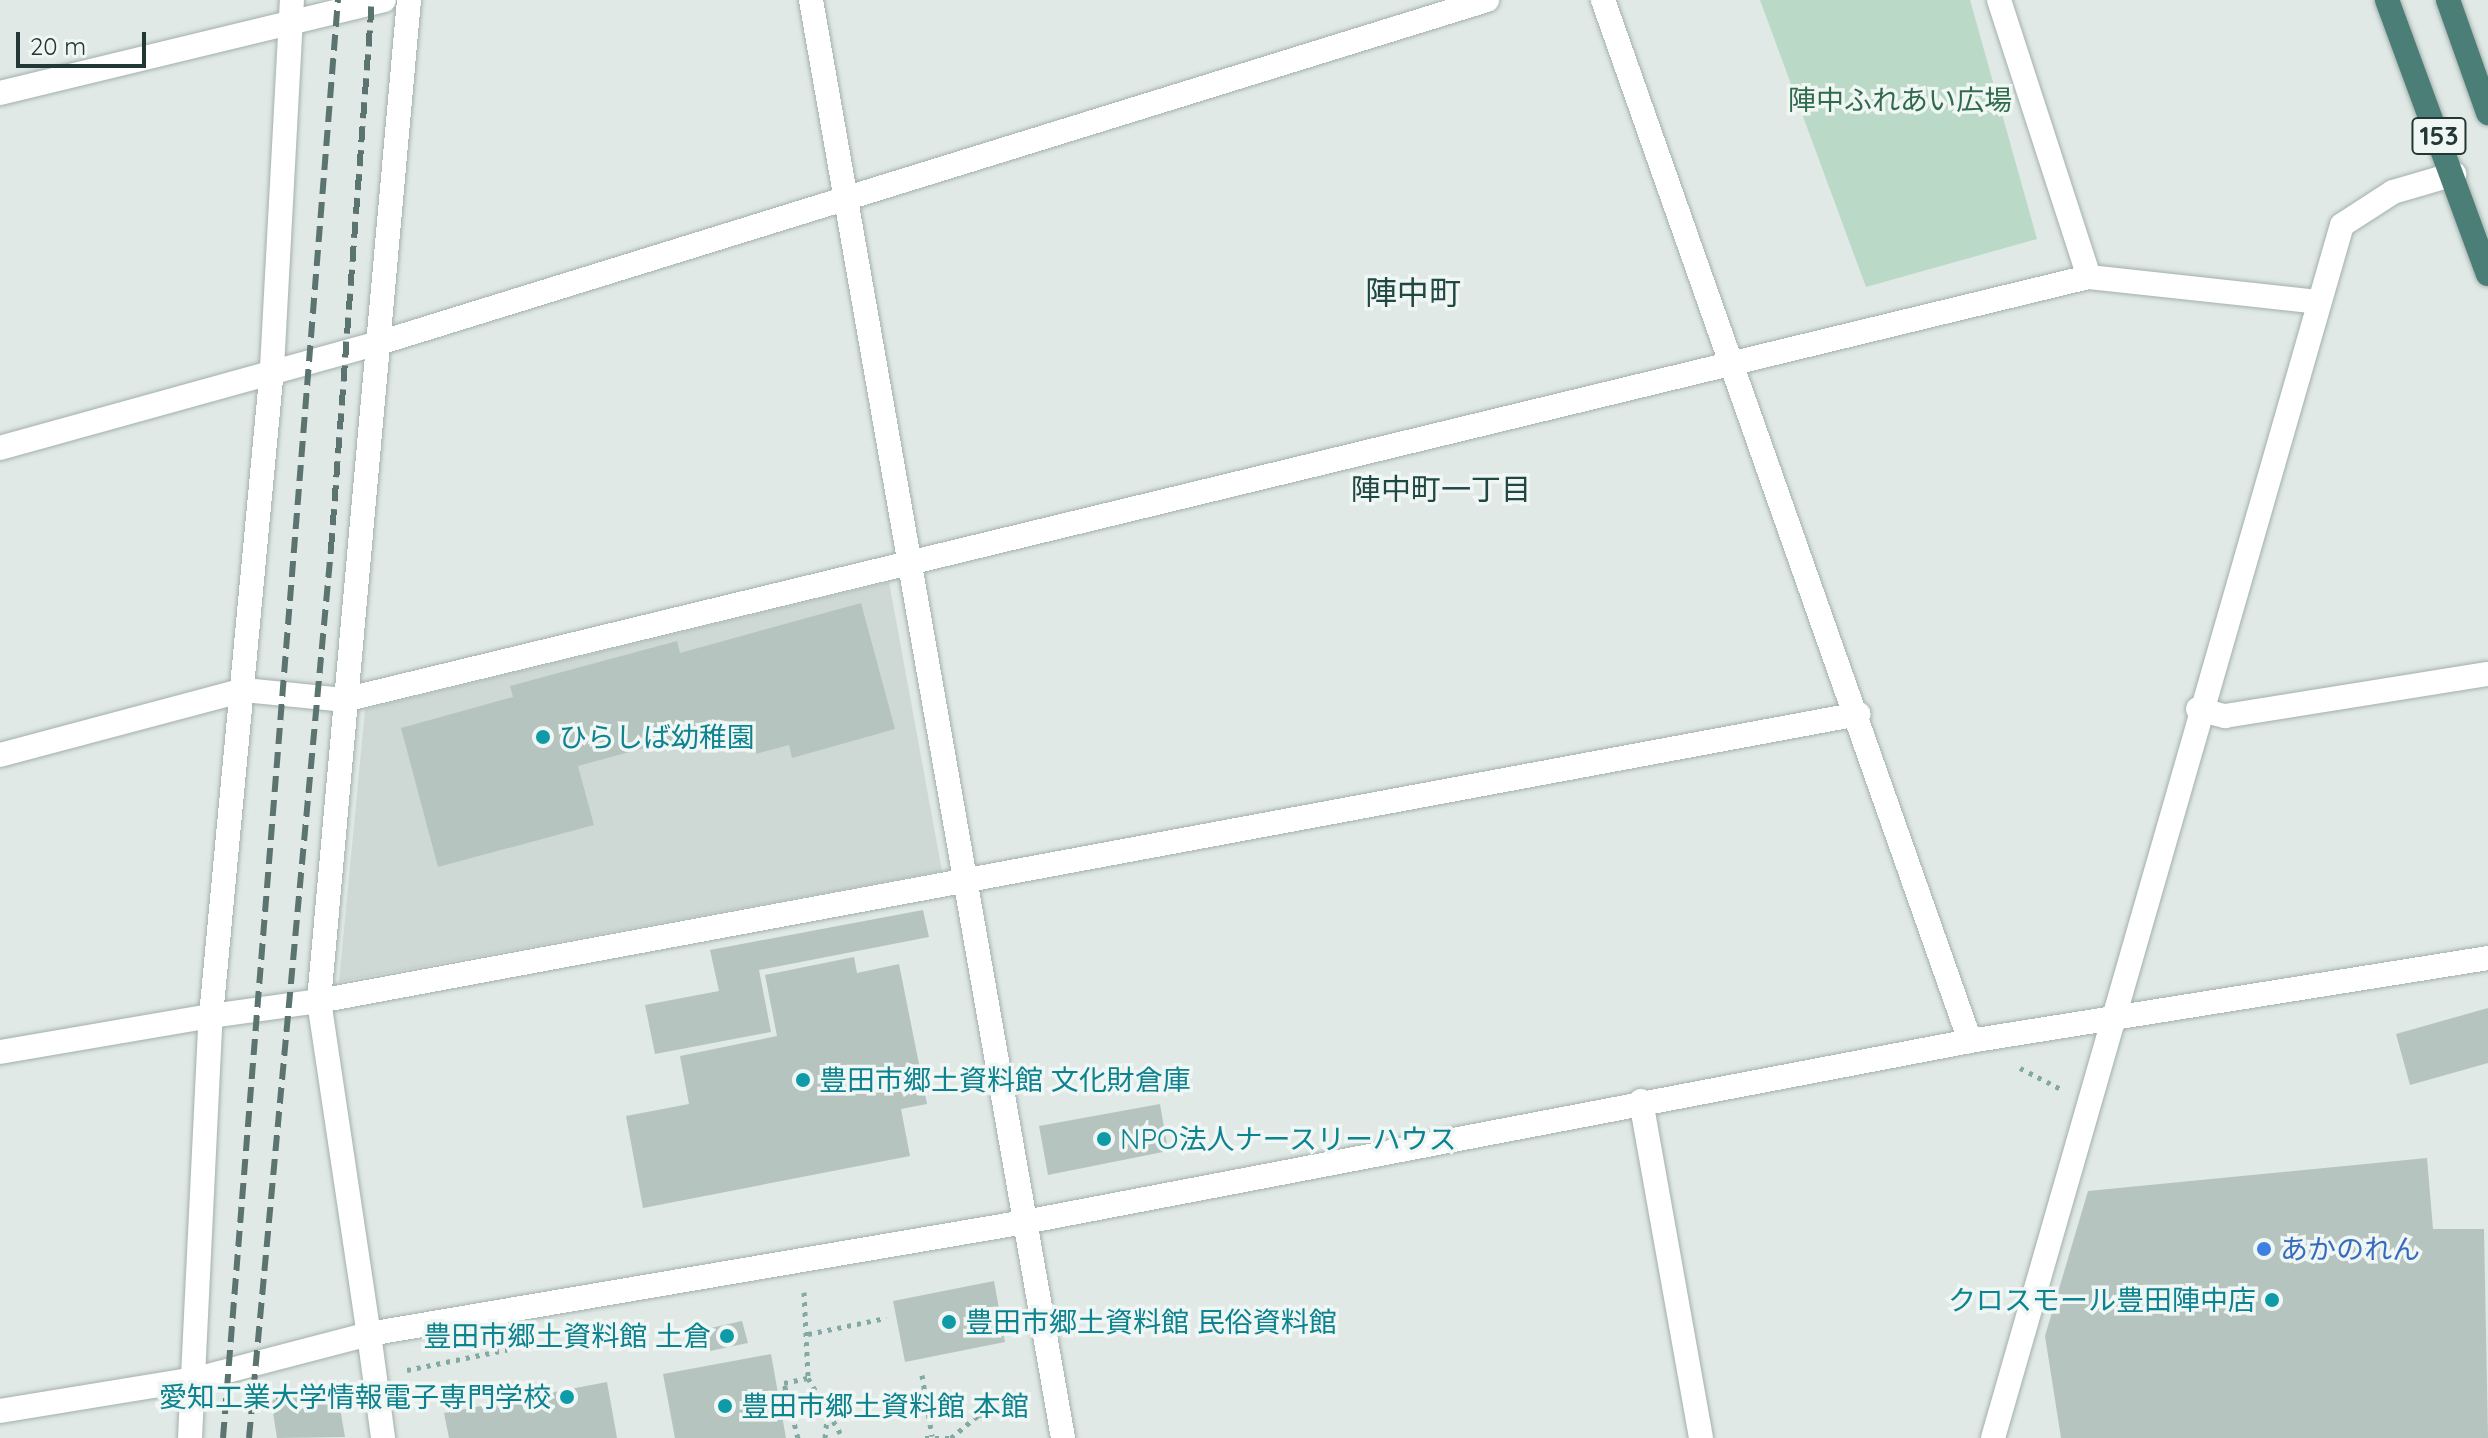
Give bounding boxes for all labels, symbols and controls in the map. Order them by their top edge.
scale bar [20,16,150,66]
text: 20 m [30,31,86,61]
park label: 陣中ふれあい広場 [1788,83,2012,117]
road number: 153 [2411,114,2467,158]
district label: 陣中町 [1365,273,1461,311]
district label: 陣中町一丁目 [1351,471,1531,507]
place label: ひらしば幼稚園 [559,720,755,754]
marker: ひらしば幼稚園 [534,728,552,746]
place label: 豊田市郷土資料館 文化財倉庫 [819,1063,1191,1097]
marker: 豊田市郷土資料館 文化財倉庫 [794,1071,812,1089]
place label: NPO法人ナースリーハウス [1120,1122,1459,1156]
marker: NPO法人ナースリーハウス [1095,1130,1113,1148]
place label: あかのれん [2280,1232,2420,1266]
marker: あかのれん [2255,1240,2273,1258]
place label: クロスモール豊田陣中店 [1948,1283,2256,1317]
marker: クロスモール豊田陣中店 [2263,1291,2281,1309]
place label: 豊田市郷土資料館 民俗資料館 [965,1305,1337,1339]
marker: 豊田市郷土資料館 民俗資料館 [940,1313,958,1331]
place label: 豊田市郷土資料館 土倉 [423,1319,711,1353]
marker: 豊田市郷土資料館 土倉 [718,1327,736,1345]
place label: 愛知工業大学情報電子専門学校 [159,1380,551,1414]
marker: 愛知工業大学情報電子専門学校 [558,1388,576,1406]
place label: 豊田市郷土資料館 本館 [741,1389,1029,1423]
marker: 豊田市郷土資料館 本館 [716,1397,734,1415]

